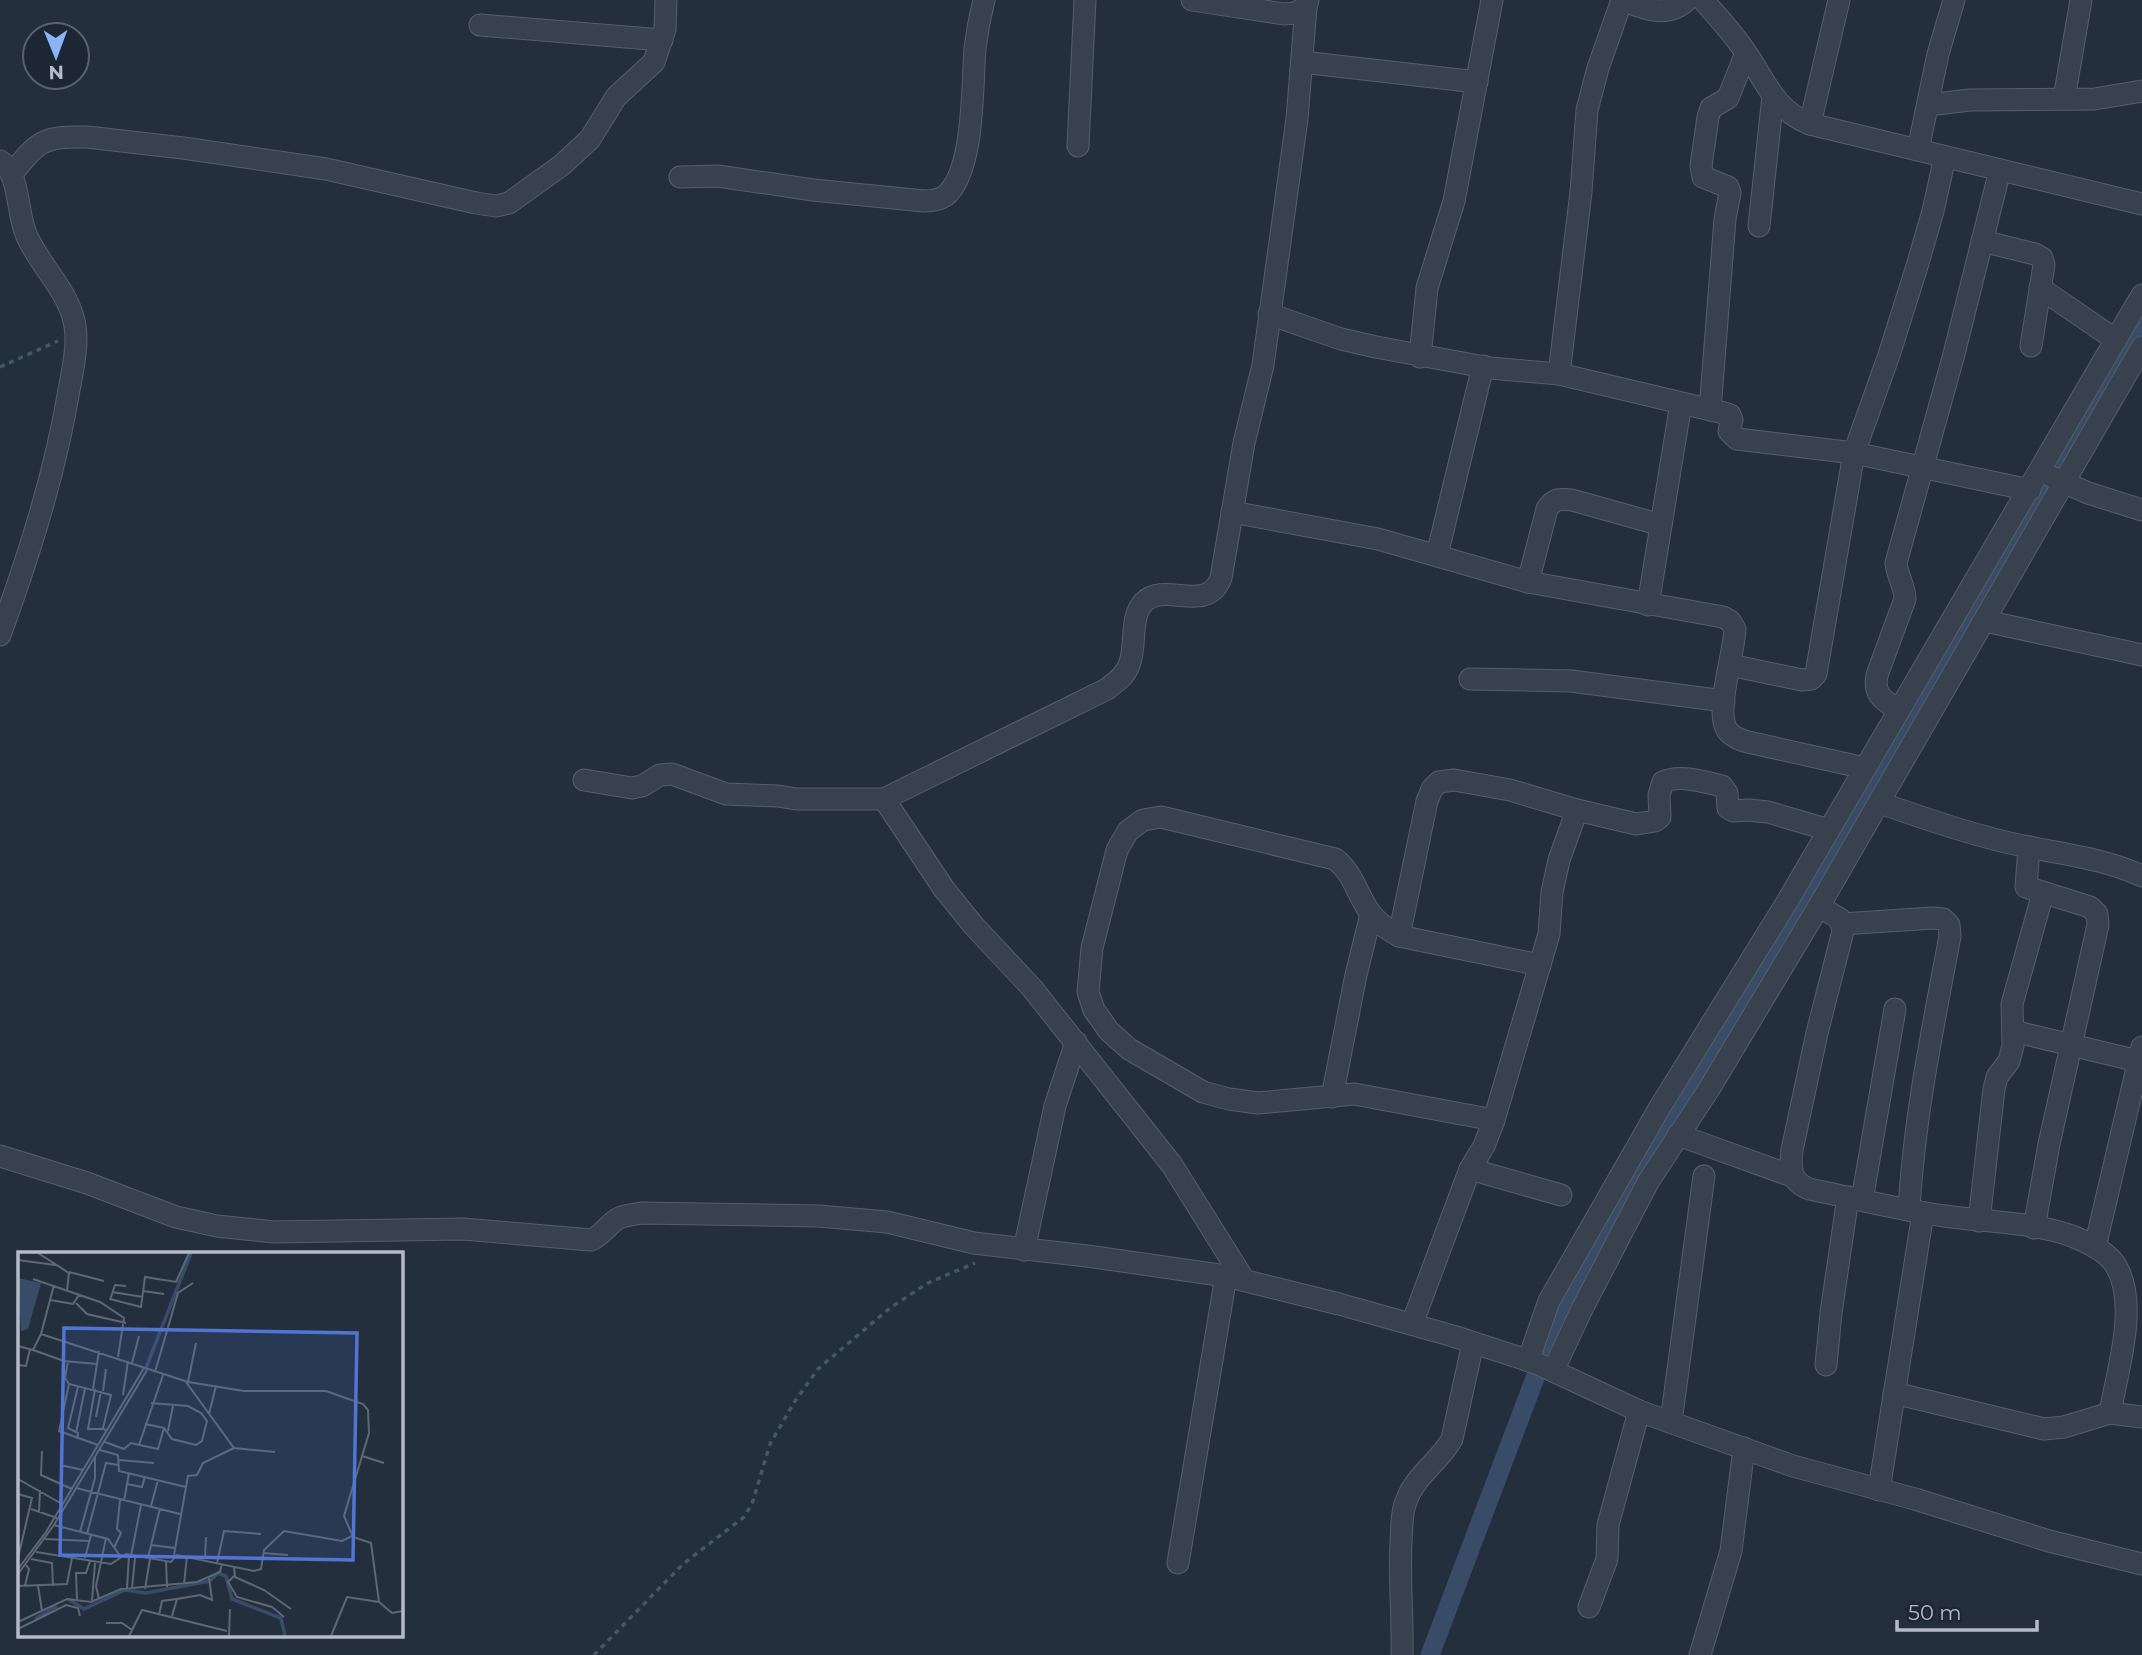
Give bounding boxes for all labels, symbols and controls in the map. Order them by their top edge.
north arrow [21,21,91,91]
text: N [48,61,64,84]
inset map [18,1252,402,1638]
scale bar [1897,1588,2037,1632]
text: 50 m [1908,1600,1962,1625]

